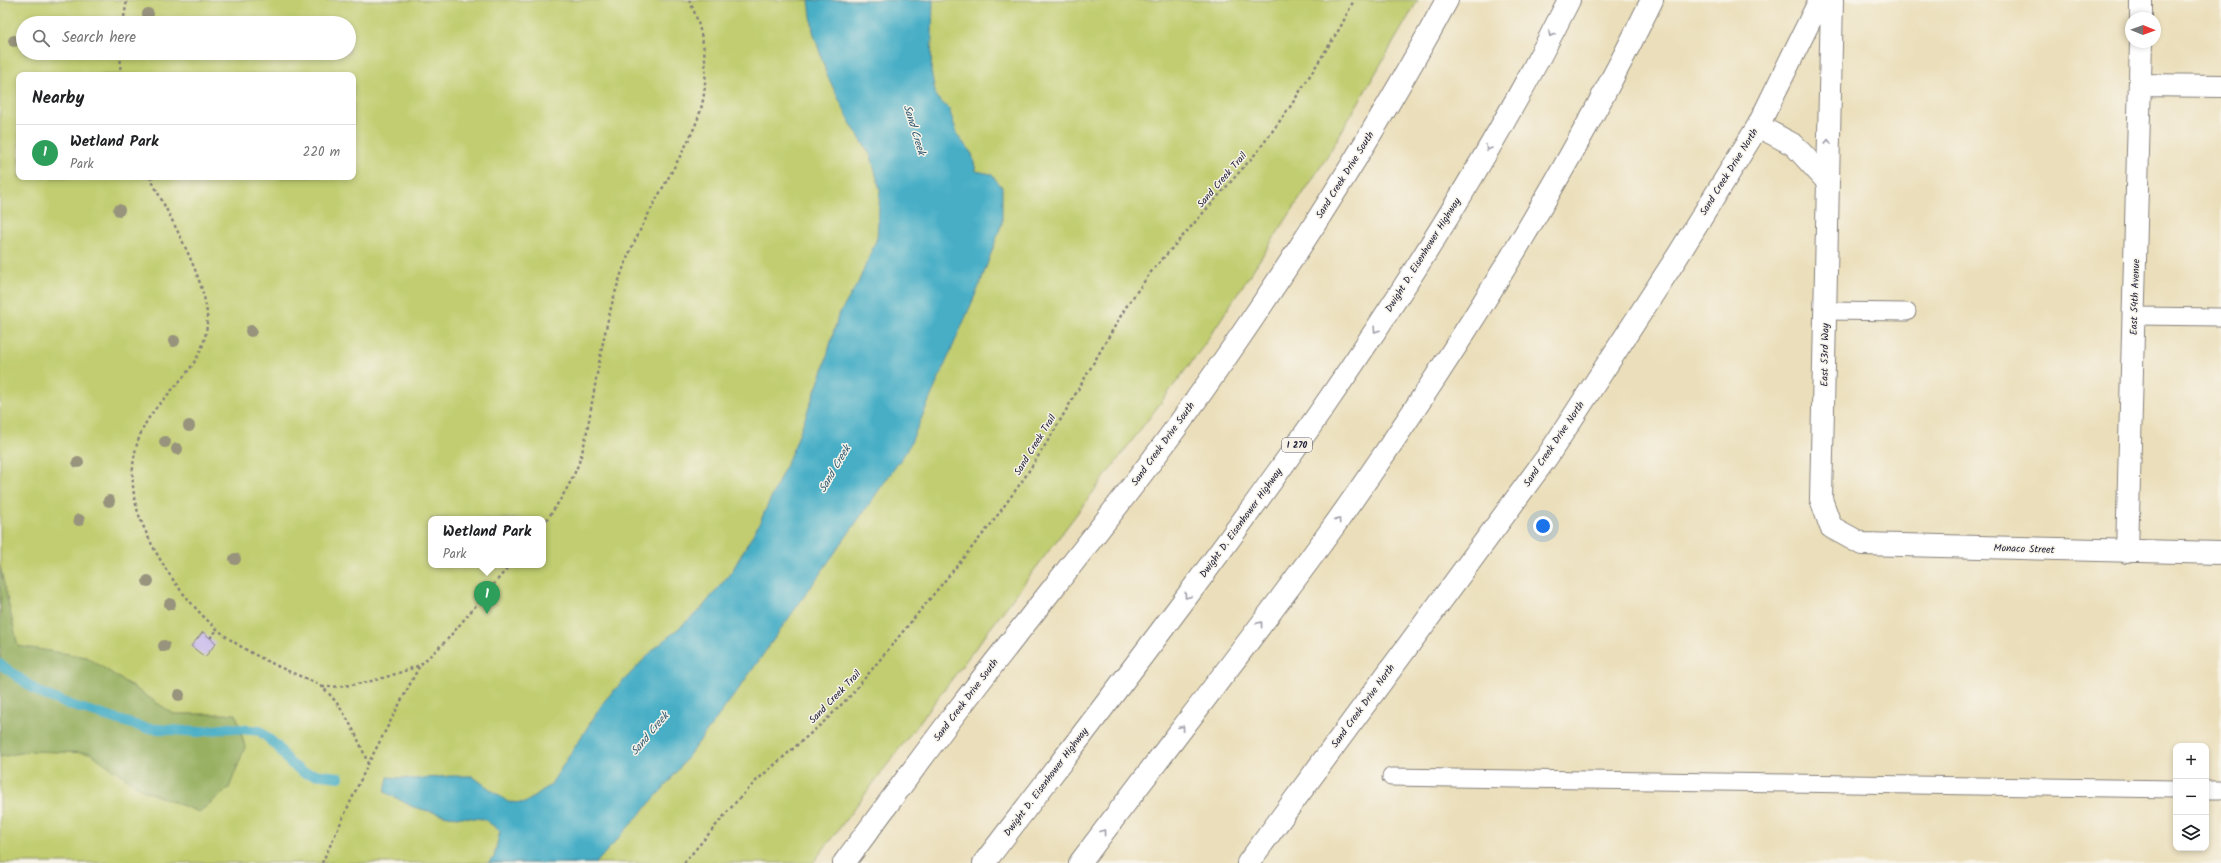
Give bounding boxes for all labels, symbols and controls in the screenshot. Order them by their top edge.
north arrow [2125,12,2161,48]
search box [16,16,356,60]
text: Search here [62,26,136,50]
icon: search [30,27,52,49]
one-way arrow [1548,30,1556,38]
text: Nearby [32,85,84,112]
water label: Sand Creek [898,102,931,159]
street label: Sand Creek Drive North [1696,125,1762,219]
street label: Sand Creek Drive South [1312,128,1378,222]
text: Wetland Park [70,130,158,154]
one-way arrow [1824,139,1832,145]
text: 1 [43,142,47,163]
text: 220 m [303,142,340,163]
one-way arrow [1485,144,1492,151]
street label: Sand Creek Trail [1193,148,1251,211]
text: Park [70,154,94,175]
street label: Dwight D. Eisenhower Highway [1381,194,1465,315]
street label: East 54th Avenue [2126,258,2144,335]
street label: East 53rd Way [1816,323,1834,387]
one-way arrow [1373,326,1380,333]
street label: Sand Creek Drive North [1519,398,1589,490]
street label: Sand Creek Drive South [1127,399,1199,489]
street label: Sand Creek Trail [1010,411,1060,479]
road number: I 270 [1282,438,1312,452]
water label: Sand Creek [814,440,857,496]
street label: Dwight D. Eisenhower Highway [1196,464,1287,581]
popup [428,516,546,568]
your location [1533,516,1553,536]
one-way arrow [1333,517,1341,524]
text: Wetland Park [443,520,531,544]
street label: Monaco Street [1993,540,2055,558]
text: Park [443,544,466,565]
pin: 1 [474,581,500,614]
one-way arrow [1185,592,1192,599]
one-way arrow [1255,622,1262,629]
street label: Sand Creek Drive South [929,655,1003,745]
street label: Sand Creek Drive North [1327,661,1399,751]
street label: Sand Creek Trail [805,666,865,728]
water label: Sand Creek [626,707,675,760]
street label: Dwight D. Eisenhower Highway [1000,724,1092,840]
one-way arrow [1177,725,1184,732]
map controls [2173,743,2209,851]
button: + [2173,743,2209,779]
button: − [2173,779,2209,815]
button: layers [2173,815,2209,851]
one-way arrow [1099,829,1106,836]

